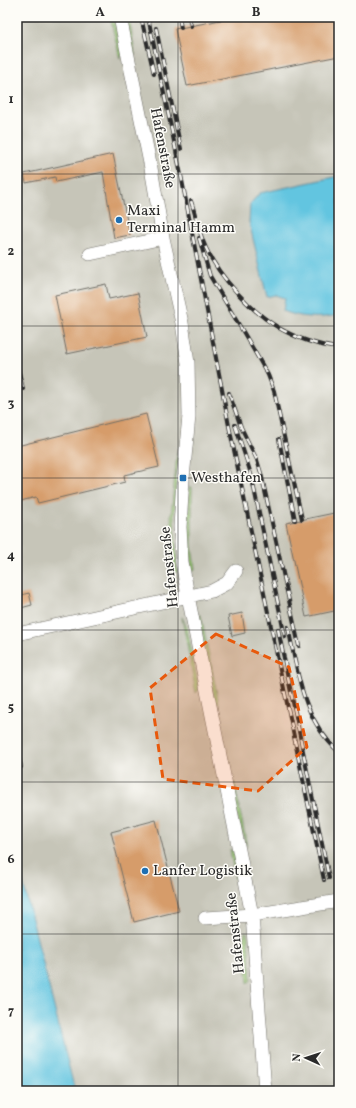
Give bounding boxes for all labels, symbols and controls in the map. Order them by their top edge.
text: A [95,4,105,22]
text: B [252,4,261,22]
text: 1 [8,91,14,109]
street label: Hafenstraße [144,106,180,190]
place label: Maxi Terminal Hamm [127,201,235,239]
marker: Maxi Terminal Hamm [114,215,124,225]
text: 2 [8,243,15,261]
text: 3 [8,395,15,413]
place label: Westhafen [191,468,261,489]
marker: Westhafen [178,473,188,483]
street label: Hafenstraße [155,525,185,609]
text: 4 [7,547,15,565]
text: 5 [8,699,14,717]
text: 6 [7,851,15,869]
place label: Lanfer Logistik [153,861,252,882]
marker: Lanfer Logistik [140,866,150,876]
street label: Hafenstraße [221,891,251,975]
text: 7 [8,1003,14,1021]
north arrow [286,1038,326,1078]
text: N [290,1053,305,1062]

